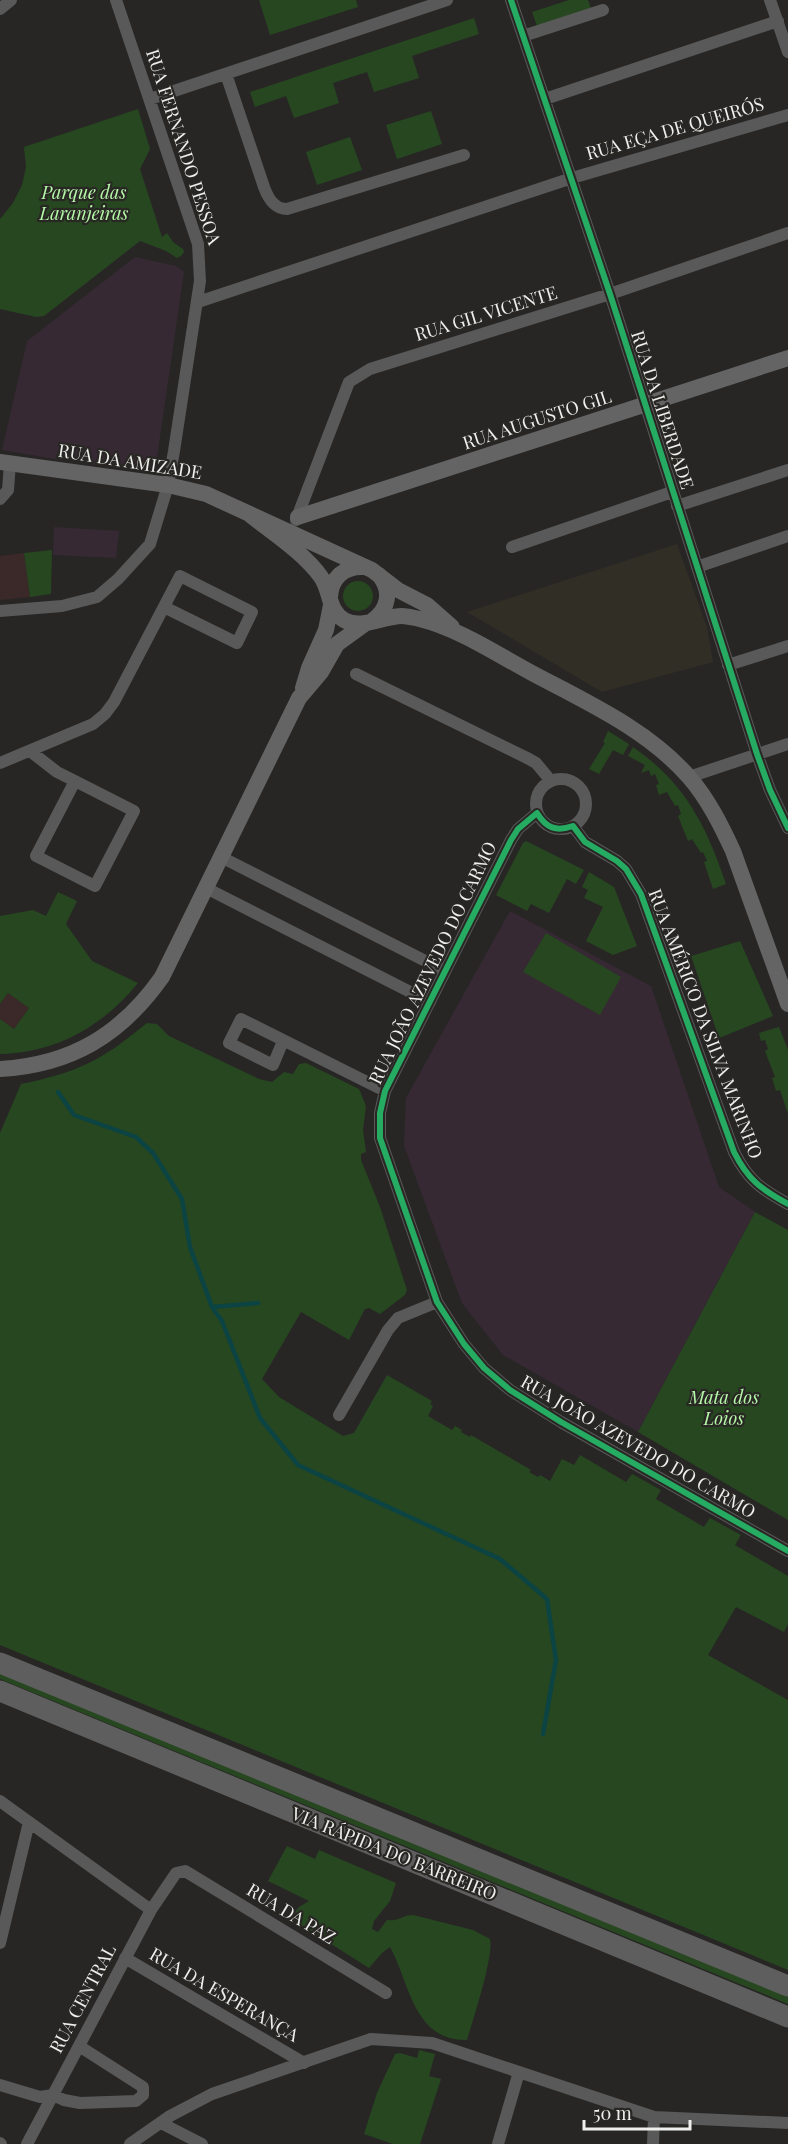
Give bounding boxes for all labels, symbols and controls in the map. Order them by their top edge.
street label: RUA FERNANDO PESSOA [141,46,227,248]
street label: RUA EÇA DE QUEIRÓS [583,91,766,165]
park label: Parque das Laranjeiras [39,180,129,225]
street label: RUA GIL VICENTE [412,280,560,346]
street label: RUA DA LIBERDADE [626,327,700,492]
street label: RUA AUGUSTO GIL [459,384,615,454]
street label: RUA DA AMIZADE [57,438,204,484]
street label: RUA JOÃO AZEVEDO DO CARMO [363,837,501,1088]
street label: RUA AMÉRICO DA SILVA MARINHO [643,885,769,1162]
street label: RUA JOÃO AZEVEDO DO CARMO [517,1369,760,1523]
park label: Mata dos Loios [688,1385,759,1430]
street label: VIA RÁPIDA DO BARREIRO [287,1800,501,1905]
street label: RUA DA PAZ [243,1877,340,1949]
street label: RUA CENTRAL [43,1940,121,2057]
street label: RUA DA ESPERANÇA [145,1942,304,2047]
scale bar [584,2093,690,2131]
text: 50 m [593,2101,632,2125]

